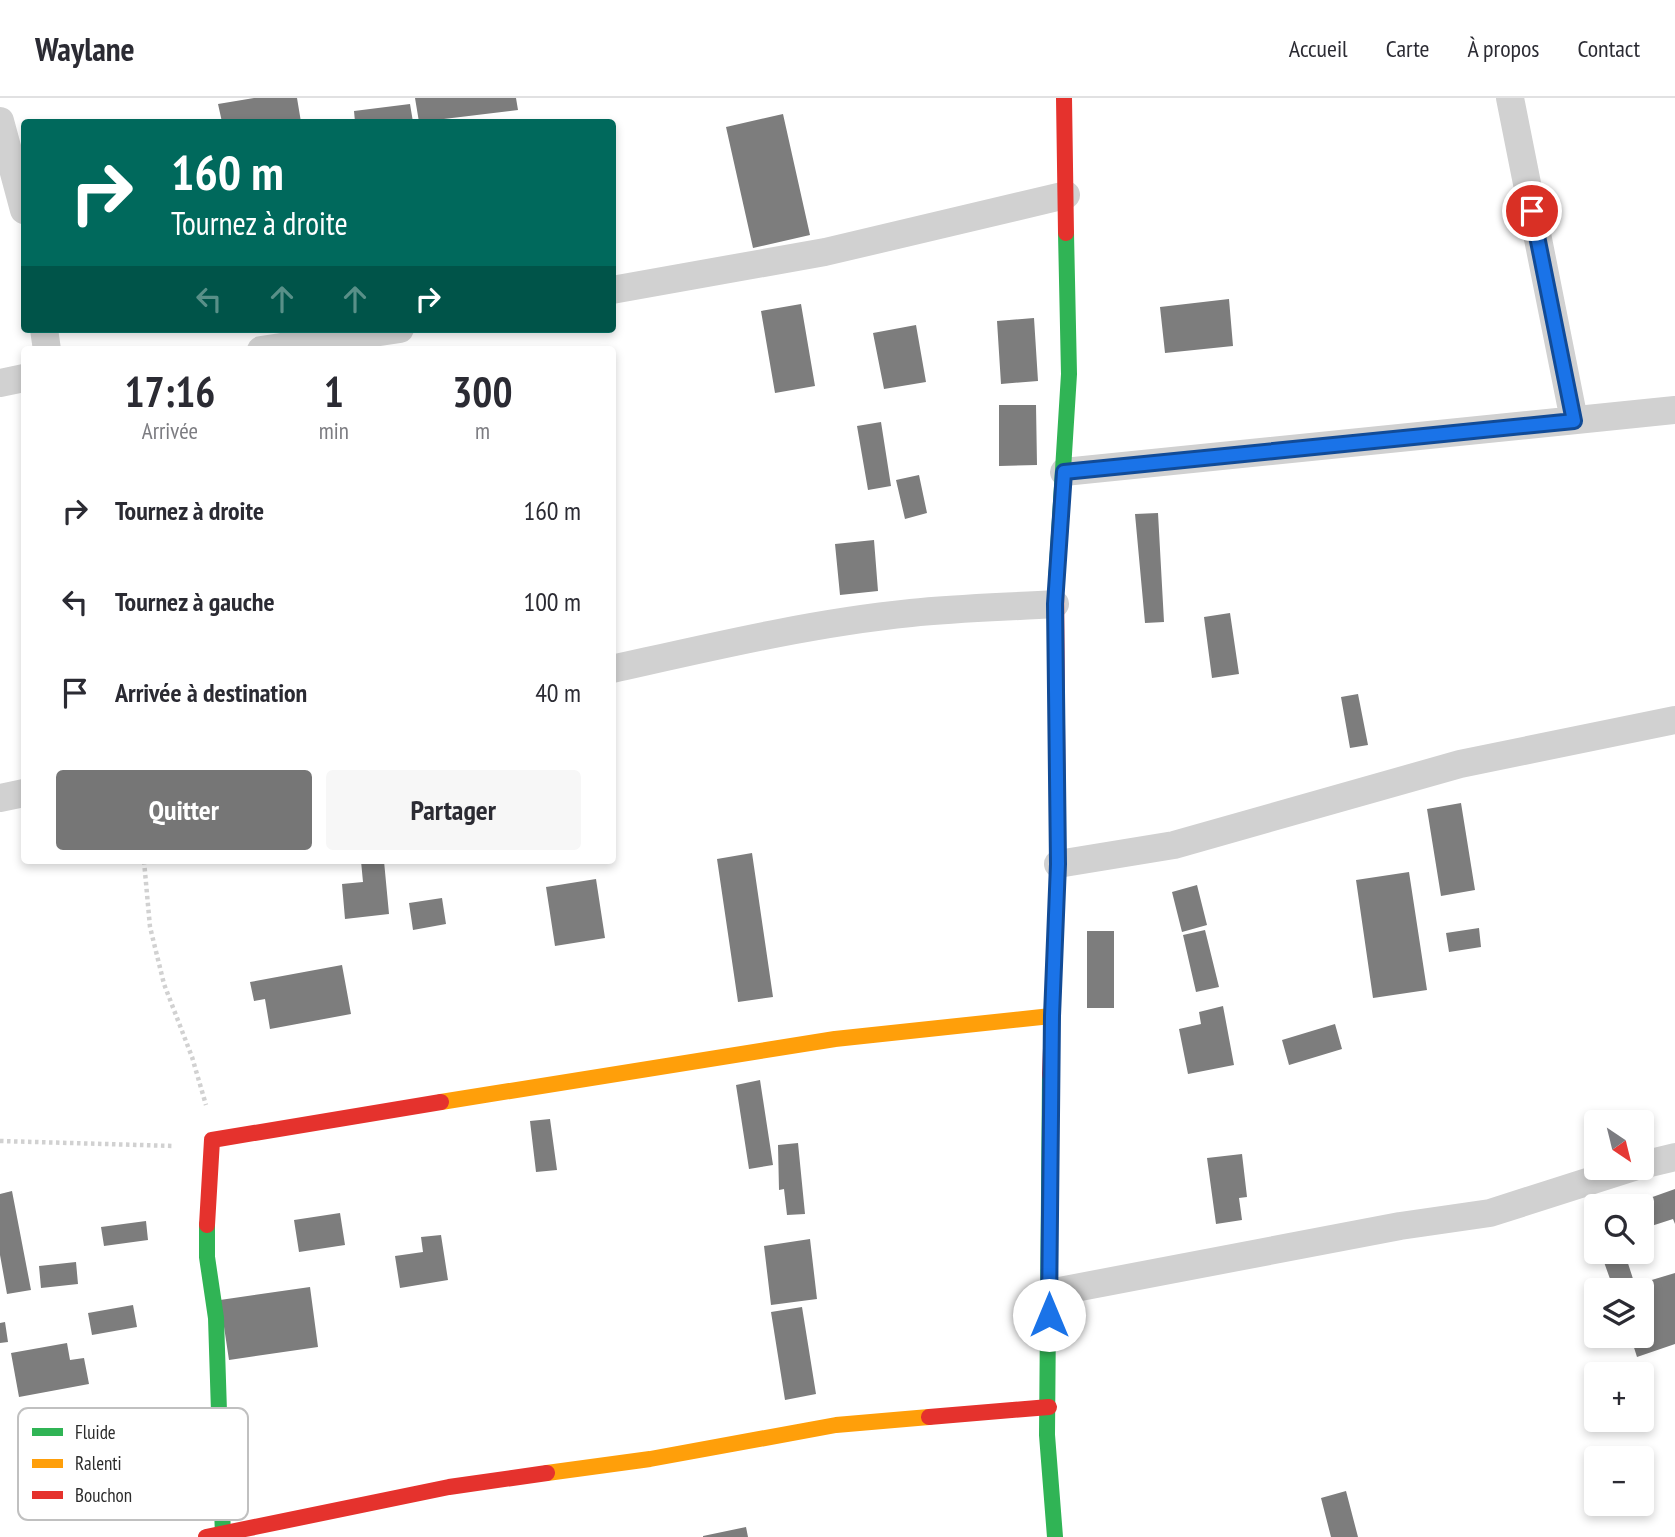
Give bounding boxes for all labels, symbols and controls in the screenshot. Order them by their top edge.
text: Waylane [35,27,135,70]
text: Accueil [1289,33,1348,64]
text: Carte [1386,33,1429,64]
text: À propos [1467,33,1539,64]
text: Contact [1577,33,1640,64]
text: 160 m [171,140,284,204]
icon: right [56,147,147,238]
pin [1502,181,1562,241]
icon: arrive [1513,192,1551,230]
text: Tournez à droite [171,202,348,244]
icon: left [190,280,228,318]
icon: ahead [263,280,301,318]
icon: ahead [336,280,374,318]
icon: right [409,280,447,318]
text: 17:16 [124,364,215,419]
text: 1 [324,364,344,419]
text: 300 [452,364,513,419]
text: Arrivée [142,416,198,445]
text: min [319,416,349,445]
text: m [475,416,490,445]
icon: right [56,492,94,530]
text: Tournez à droite [115,494,264,527]
text: 160 m [523,494,581,527]
icon: left [56,583,94,621]
text: Tournez à gauche [115,585,275,618]
text: 100 m [523,585,581,618]
icon: arrive [56,674,94,712]
text: Arrivée à destination [115,676,307,709]
text: 40 m [535,676,581,709]
button: Quitter [56,770,312,850]
button: Partager [326,770,581,850]
north arrow [1584,1110,1654,1180]
map controls [1584,1110,1654,1516]
button: search [1584,1194,1654,1264]
position arrow [1012,1278,1086,1352]
button: layers [1584,1278,1654,1348]
button: + [1584,1362,1654,1432]
legend [18,1408,248,1520]
text: Fluide [75,1420,116,1444]
button: − [1584,1446,1654,1516]
text: Ralenti [75,1451,122,1475]
text: Bouchon [75,1483,132,1507]

